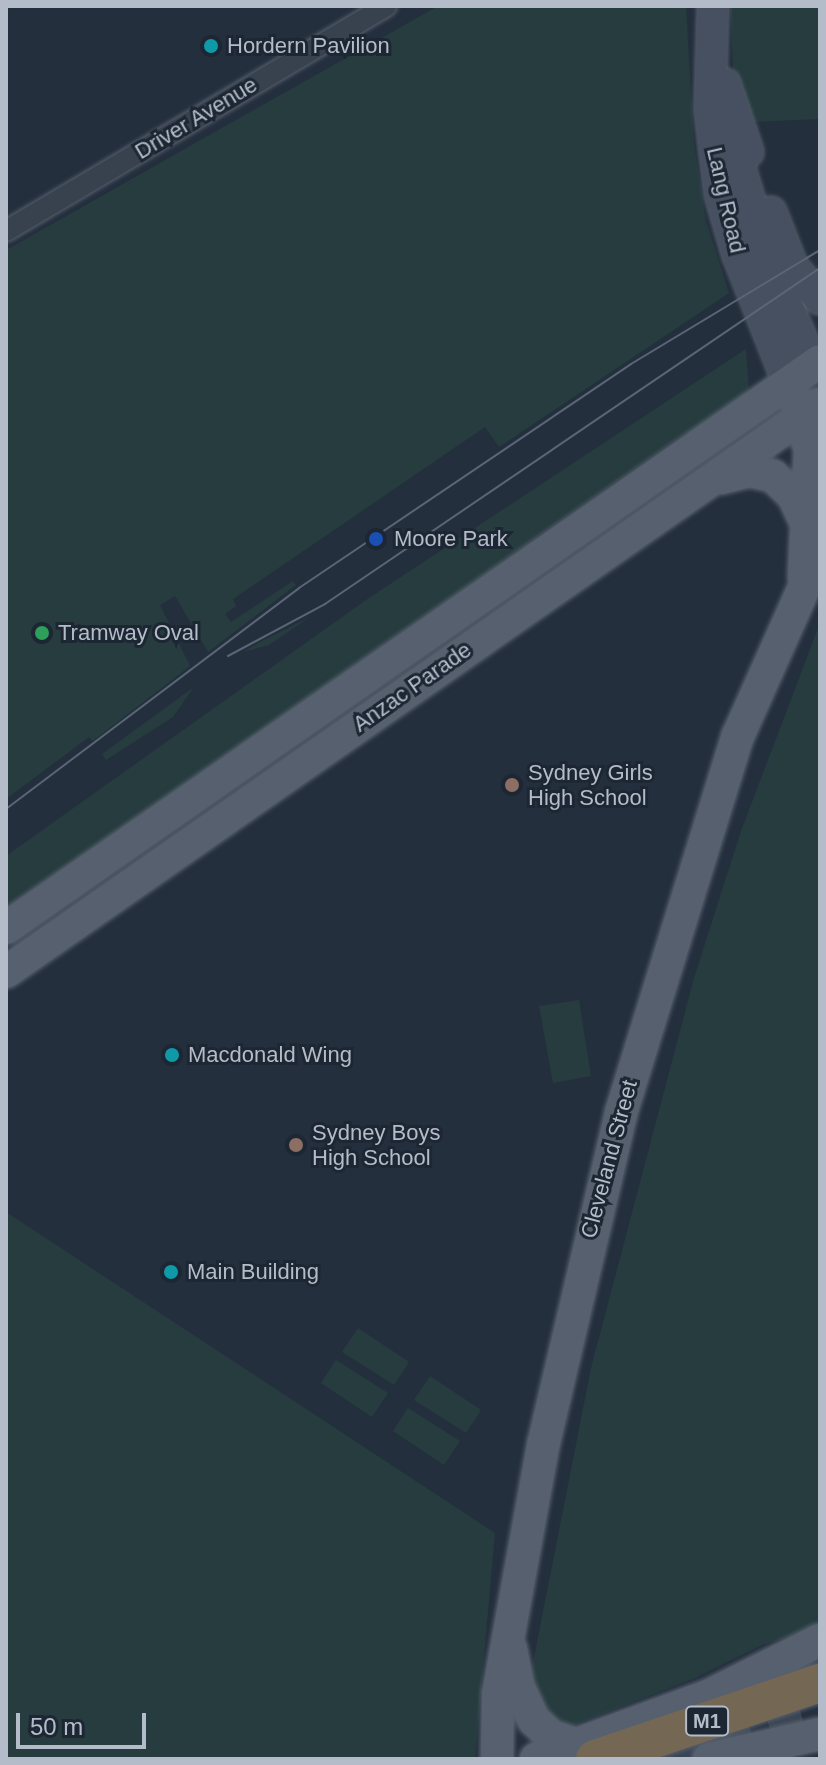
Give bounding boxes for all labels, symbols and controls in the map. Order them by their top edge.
place label: Hordern Pavilion [227,33,390,59]
marker: Hordern Pavilion [202,37,220,55]
street label: Driver Avenue [130,71,262,165]
street label: Lang Road [701,145,751,255]
place label: Moore Park [394,526,508,552]
marker: Moore Park [365,528,387,550]
place label: Tramway Oval [58,620,199,646]
marker: Tramway Oval [33,624,51,642]
street label: Anzac Parade [348,637,476,737]
place label: Sydney Girls High School [528,759,653,810]
marker: Sydney Girls High School [503,776,521,794]
place label: Macdonald Wing [188,1042,352,1068]
marker: Macdonald Wing [163,1046,181,1064]
street label: Cleveland Street [575,1077,643,1241]
place label: Sydney Boys High School [312,1119,440,1170]
marker: Sydney Boys High School [287,1136,305,1154]
place label: Main Building [187,1259,319,1285]
marker: Main Building [162,1263,180,1281]
scale bar [20,1697,150,1747]
road number: M1 [685,1705,729,1737]
text: 50 m [30,1713,83,1740]

